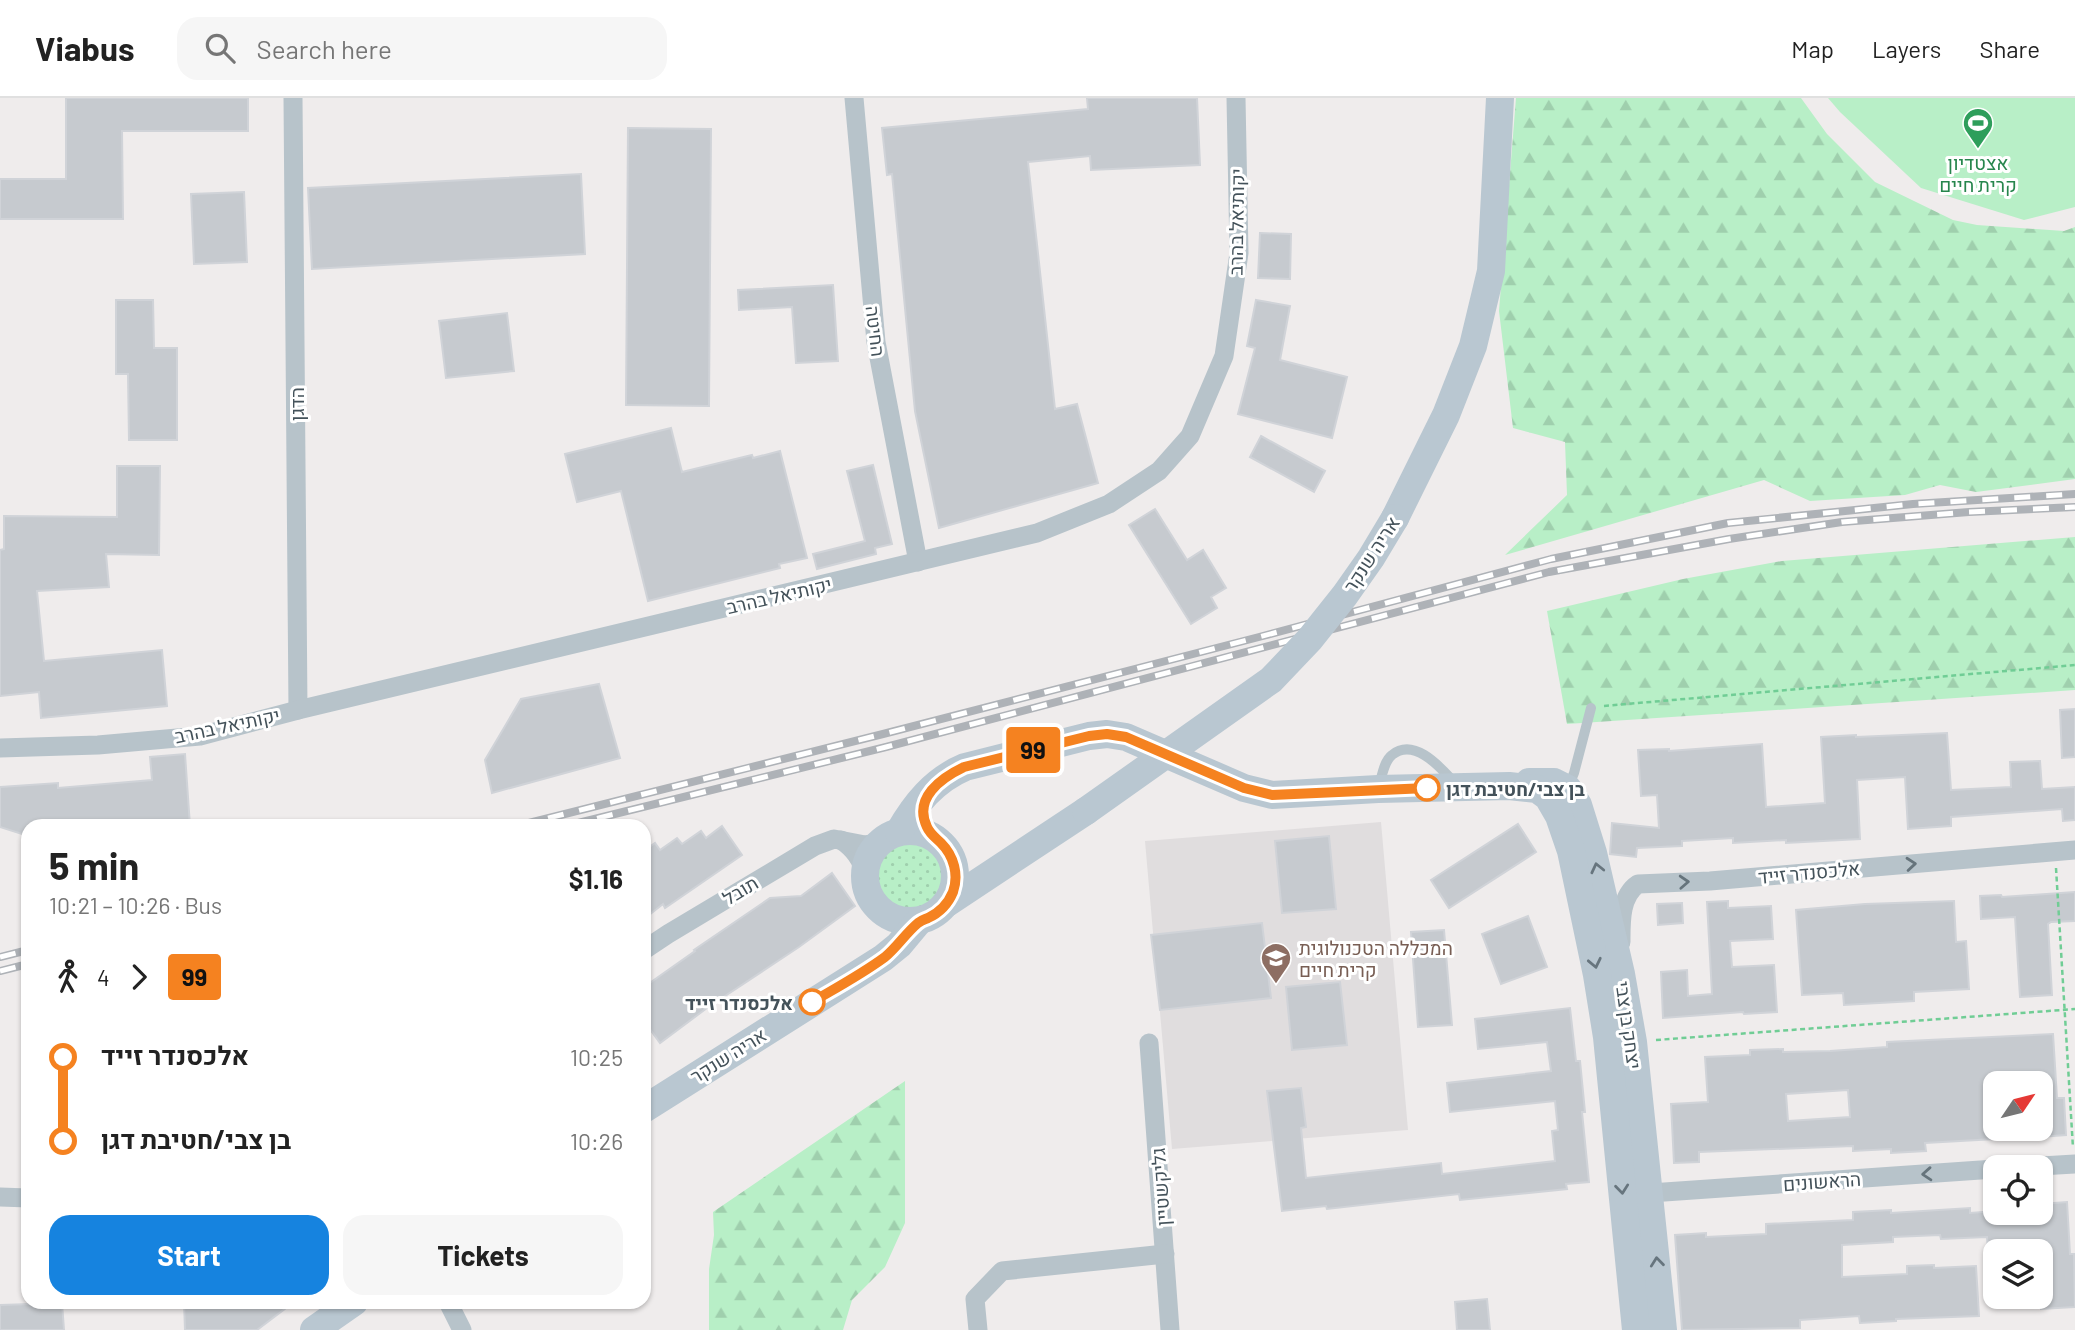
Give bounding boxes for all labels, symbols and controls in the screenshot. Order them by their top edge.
search box [177,17,667,80]
text: Viabus [35,28,135,68]
icon: search [201,29,239,67]
text: Search here [257,33,392,64]
text: Map [1791,34,1834,63]
text: Layers [1872,34,1941,63]
text: Share [1979,34,2040,63]
sports icon: אצטדיון קרית חיים [1961,106,1995,150]
place label: אצטדיון קרית חיים [1939,151,2017,196]
street label: יקותיאל בהרב [1224,168,1248,276]
street label: החיטה [861,304,891,358]
street label: הדגן [285,387,308,421]
street label: אריה שנקר [1338,512,1404,596]
street label: יקותיאל בהרב [724,572,834,618]
street label: יקותיאל בהרב [172,703,282,747]
line badge: 99 [1002,727,1064,773]
text: 99 [1020,735,1046,764]
marker: בן צבי/חטיבת דגן [1414,775,1440,801]
place label: בן צבי/חטיבת דגן [1446,777,1586,800]
text: 5 min [49,842,139,888]
street label: אלכסנדר זייד [1757,856,1861,888]
one-way arrow [1906,857,1917,872]
one-way arrow [1590,862,1605,874]
text: $1.16 [569,863,623,894]
street label: תובל [718,871,762,909]
one-way arrow [1679,875,1690,890]
text: 10:21 – 10:26 · Bus [49,891,222,919]
place label: המכללה הטכנולוגית קרית חיים [1299,936,1453,981]
school or university icon: המכללה הטכנולוגית קרית חיים [1259,941,1293,985]
one-way arrow [1586,957,1601,969]
icon: walk [49,958,87,996]
icon: forward [120,958,158,996]
text: 99 [182,962,207,991]
text: 4 [97,963,110,991]
street label: יצחק בן צבי [1611,980,1647,1070]
marker: אלכסנדר זייד [799,989,825,1015]
place label: אלכסנדר זייד [685,991,793,1014]
street label: אריה שנקר [686,1023,770,1087]
text: אלכסנדר זייד [101,1039,249,1070]
text: 10:25 [570,1043,623,1071]
north arrow [1983,1071,2053,1141]
map controls [1983,1071,2053,1309]
text: בן צבי/חטיבת דגן [101,1123,291,1154]
text: 10:26 [570,1127,623,1155]
street label: גליקשטיין [1146,1147,1174,1227]
button: locate [1983,1155,2053,1225]
one-way arrow [1921,1166,1932,1181]
street label: הראשונים [1782,1167,1862,1195]
one-way arrow [1614,1184,1629,1195]
button: Start [49,1215,329,1295]
button: Tickets [343,1215,623,1295]
button: layers [1983,1239,2053,1309]
one-way arrow [1649,1256,1664,1268]

